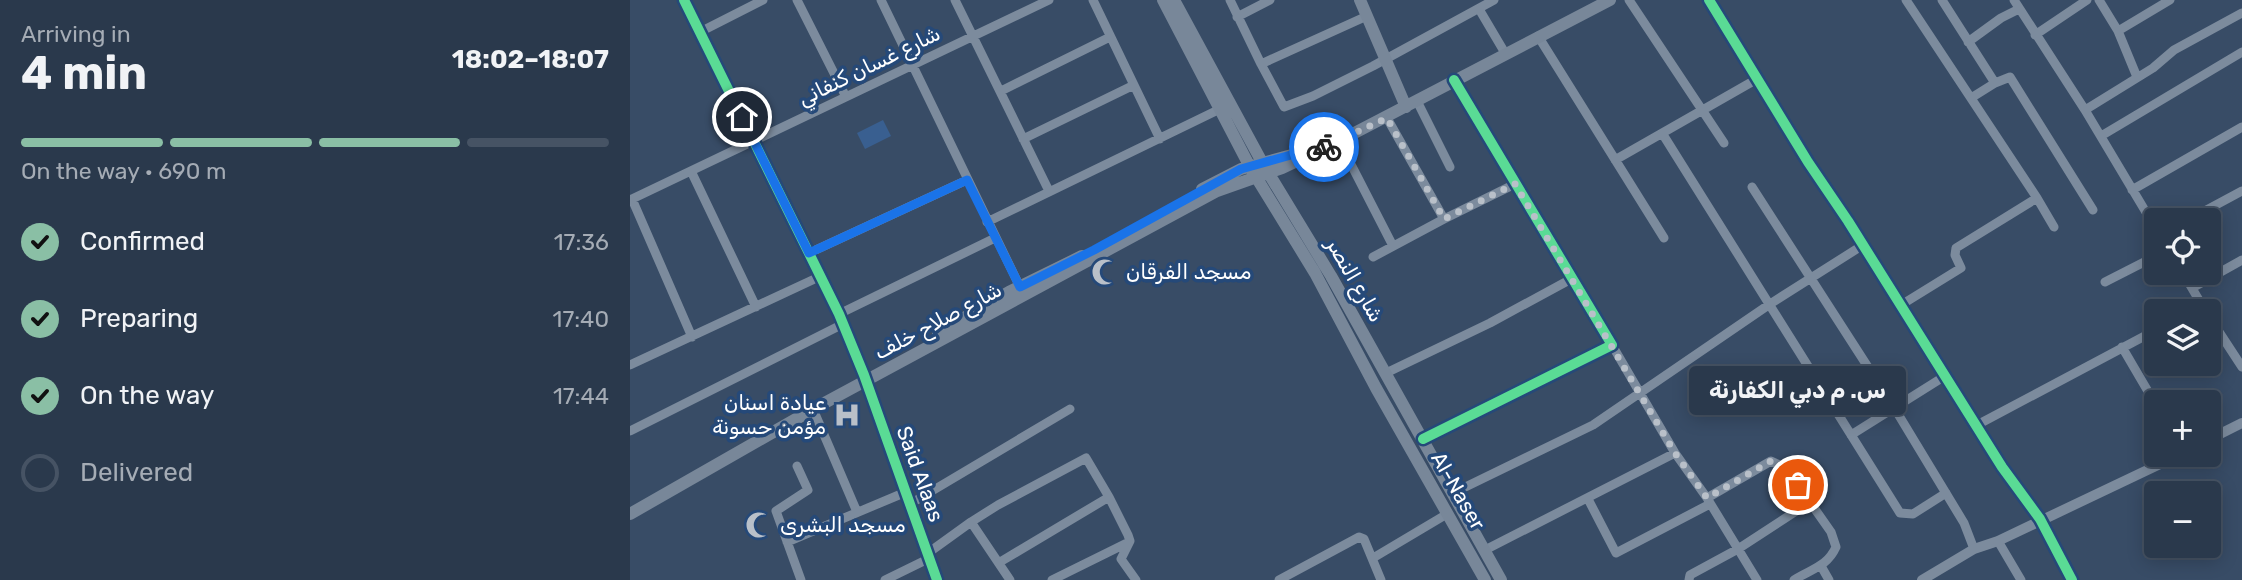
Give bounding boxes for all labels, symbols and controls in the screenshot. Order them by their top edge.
text: Arriving in [21,20,131,48]
street label: شارع غسان كنفاني [793,20,946,114]
text: 18:02–18:07 [452,44,609,75]
text: 4 min [21,46,147,101]
pin [712,87,772,147]
icon: home [723,98,761,136]
courier [1289,112,1359,182]
icon: bike [1305,128,1343,166]
text: On the way · 690 m [21,157,226,185]
map controls [2144,208,2221,558]
button: locate [2144,208,2221,285]
icon: check [21,223,59,261]
text: Confirmed [80,226,205,257]
text: 17:36 [554,228,609,256]
street label: شارع النصر [1319,231,1390,327]
mosque icon: مسجد الفرقان [1090,257,1120,287]
place label: مسجد الفرقان [1126,259,1251,284]
street label: شارع صلاح خلف [870,276,1007,366]
button: layers [2144,299,2221,376]
icon: check [21,300,59,338]
text: Preparing [80,303,198,334]
text: 17:40 [553,305,609,333]
callout: س. م دبي الكفارنة [1690,366,1906,415]
text: س. م دبي الكفارنة [1709,376,1886,404]
icon: check [21,377,59,415]
text: On the way [80,380,214,411]
text: 17:44 [553,382,609,410]
place label: عيادة اسنان مؤمن حسونة [712,390,826,439]
button: + [2144,390,2221,467]
hospital icon: عيادة اسنان مؤمن حسونة [832,400,862,430]
street label: Said Alaas [892,423,949,525]
street label: Al-Naser [1426,447,1491,534]
pin [1768,455,1828,515]
text: Delivered [80,457,193,488]
icon: bag [1779,466,1817,504]
button: − [2144,481,2221,558]
mosque icon: مسجد البشرى [744,510,774,540]
place label: مسجد البشرى [780,512,906,537]

